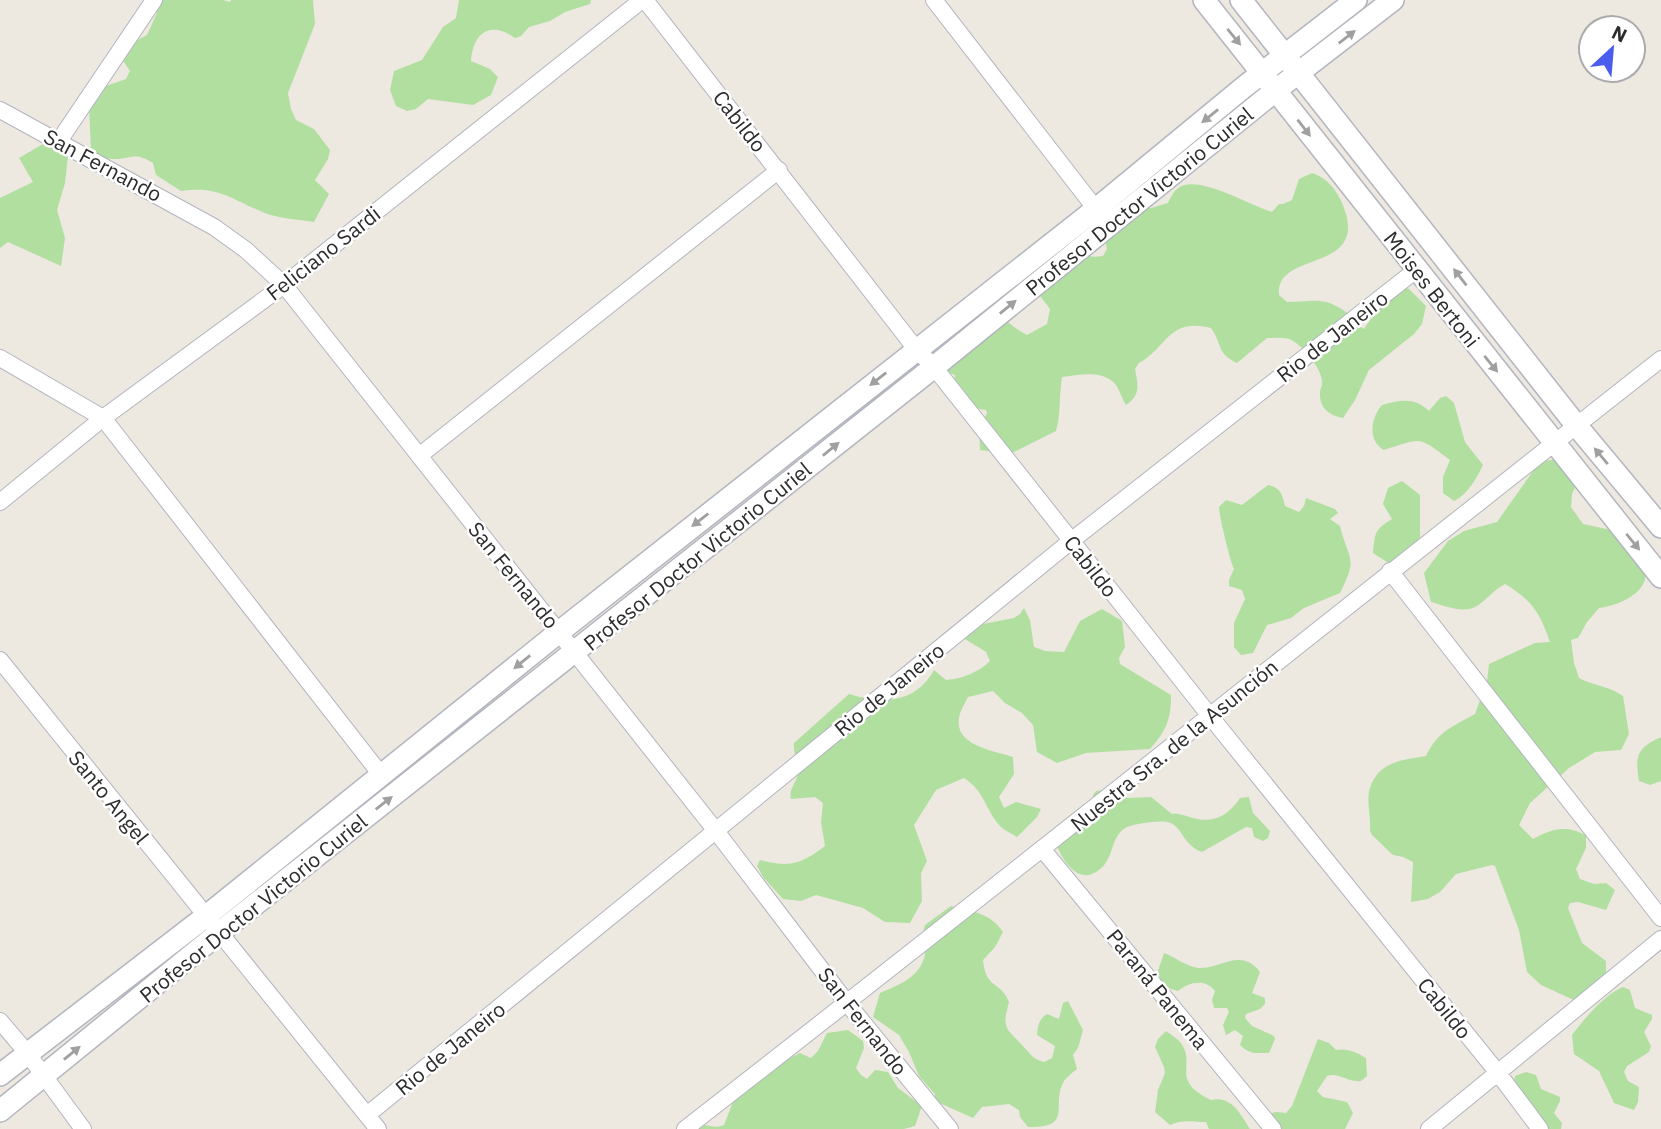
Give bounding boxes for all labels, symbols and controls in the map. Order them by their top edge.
north arrow [1577,14,1647,84]
text: N [1608,20,1631,48]
one-way arrow [1226,27,1241,45]
one-way arrow [1337,29,1355,44]
street label: Cabildo [707,84,773,158]
street label: Profesor Doctor Victorio Curiel [1019,100,1259,302]
one-way arrow [1201,108,1219,123]
one-way arrow [1296,119,1311,136]
street label: San Fernando [39,122,167,208]
street label: Feliciano Sardi [260,200,386,306]
street label: Moises Bertoni [1378,225,1486,353]
one-way arrow [1453,269,1468,287]
street label: Rio de Janeiro [1271,284,1393,388]
one-way arrow [999,299,1017,314]
one-way arrow [1483,354,1498,372]
one-way arrow [870,372,888,387]
one-way arrow [822,442,839,457]
one-way arrow [1594,447,1609,465]
street label: Profesor Doctor Victorio Curiel [577,455,817,657]
one-way arrow [691,513,709,528]
street label: San Fernando [462,516,566,634]
street label: Cabildo [1058,529,1124,603]
one-way arrow [1625,532,1640,550]
street label: Rio de Janeiro [828,636,950,742]
street label: Nuestra Sra. de la Asunción [1065,653,1283,837]
one-way arrow [513,654,530,669]
street label: Santo Angel [63,744,156,850]
one-way arrow [374,796,392,811]
street label: Profesor Doctor Victorio Curiel [133,807,373,1009]
street label: Paraná Panema [1101,923,1215,1055]
street label: San Fernando [812,961,914,1081]
street label: Cabildo [1412,971,1478,1045]
street label: Rio de Janeiro [389,995,511,1101]
one-way arrow [63,1045,81,1060]

